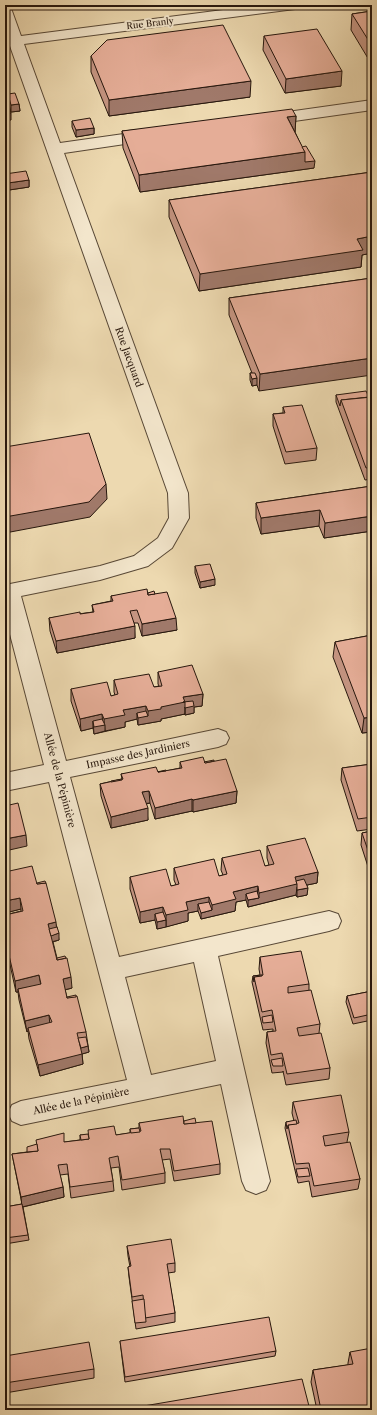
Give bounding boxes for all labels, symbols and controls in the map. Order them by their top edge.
street label: Rue Branly [126,15,175,31]
street label: Rue Jacquard [112,325,146,389]
street label: Allée de la Pépinière [41,730,79,829]
street label: Impasse des Jardiniers [85,737,191,771]
street label: Allée de la Pépinière [31,1084,131,1118]

